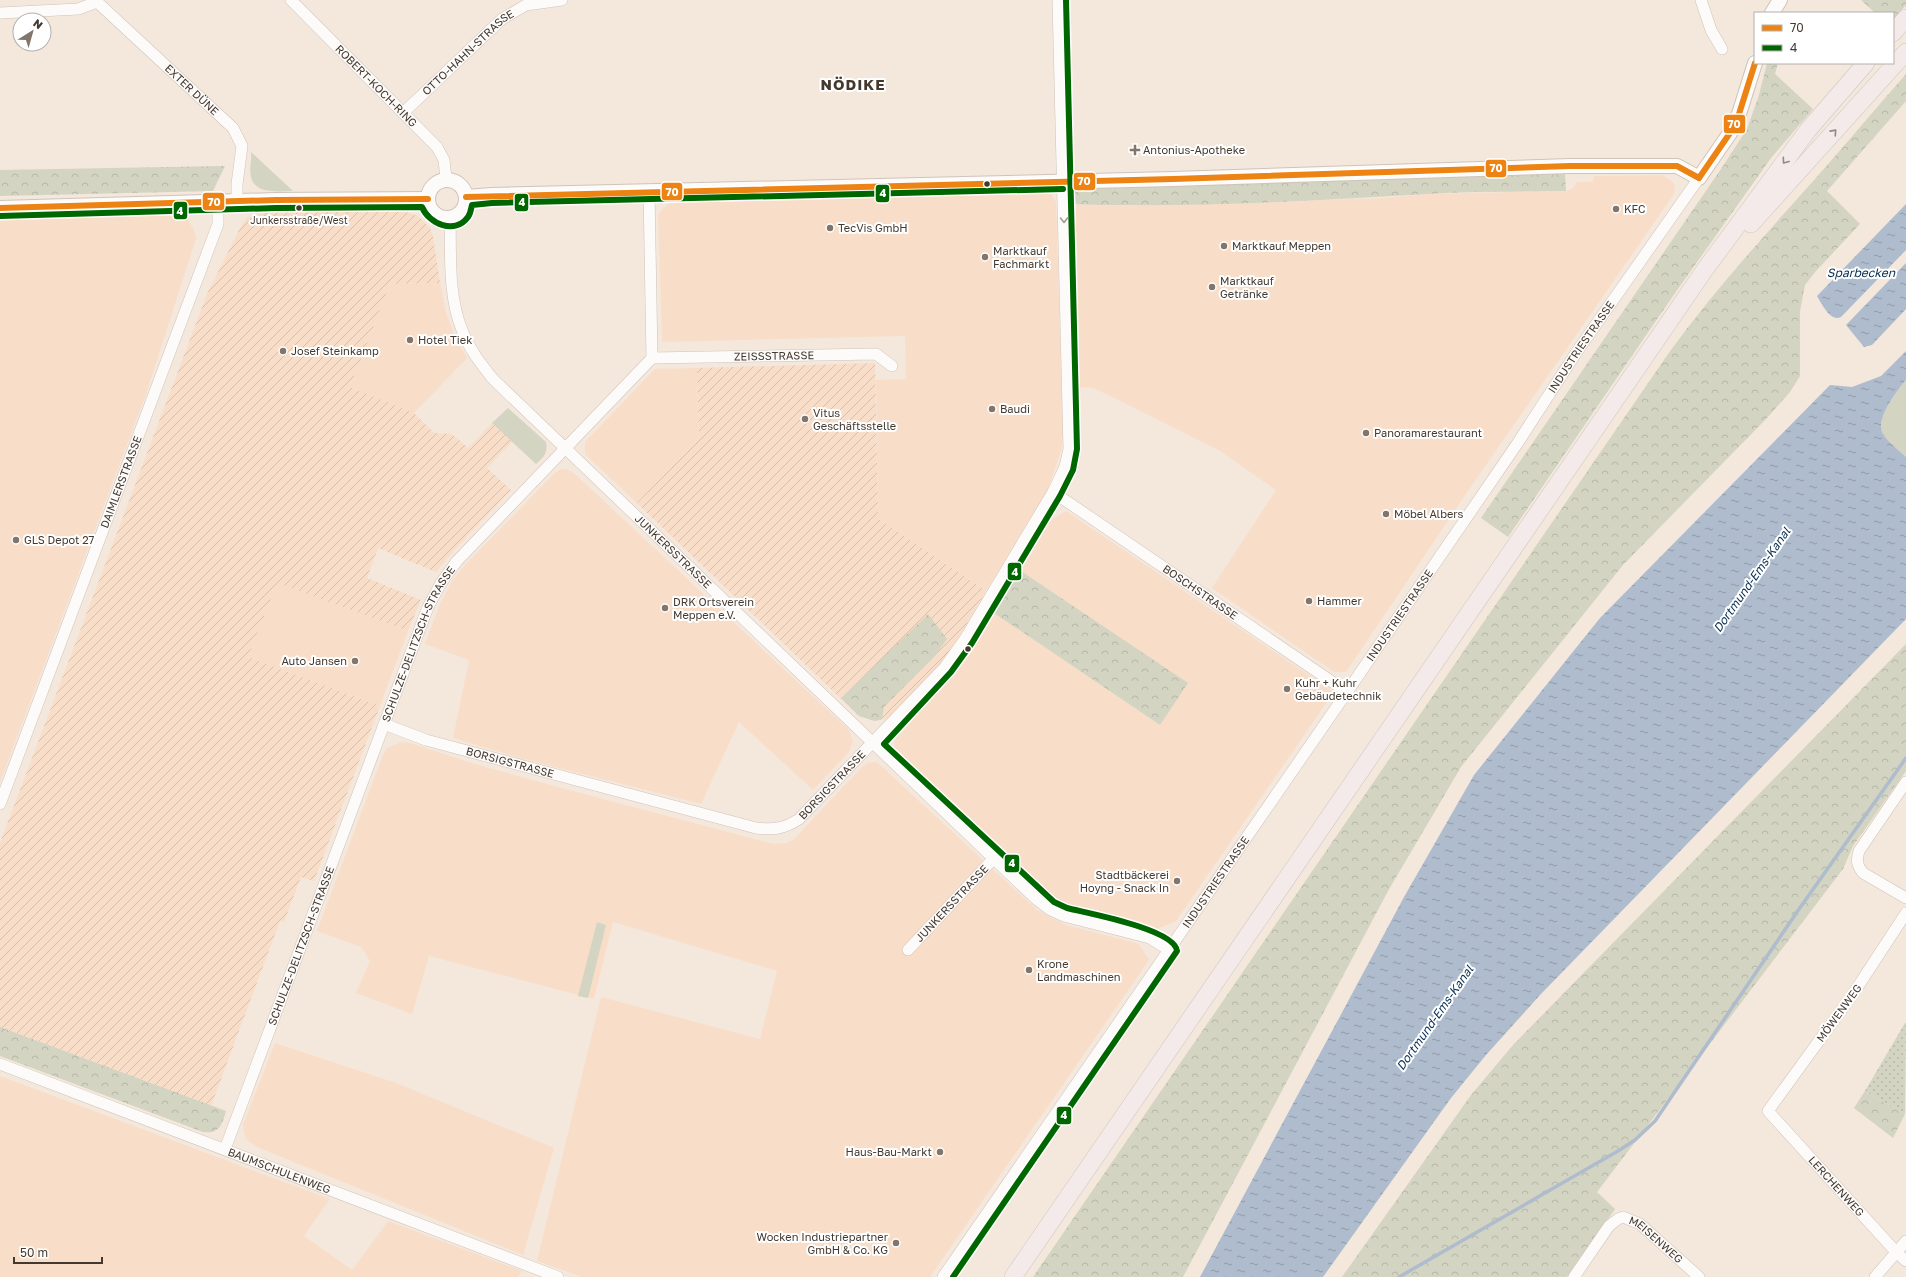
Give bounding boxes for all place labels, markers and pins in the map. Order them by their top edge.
place label: Antonius-Apotheke [1143,143,1245,156]
marker: Antonius-Apotheke [1130,145,1140,155]
unlabelled marker [982,179,992,189]
place label: KFC [1624,202,1646,215]
marker: Junkersstraße/West [294,203,304,213]
marker: KFC [1611,204,1621,214]
place label: Junkersstraße/West [250,214,348,226]
place label: TecVis GmbH [838,221,908,234]
marker: TecVis GmbH [825,223,835,233]
place label: Marktkauf Meppen [1232,239,1331,252]
marker: Marktkauf Meppen [1219,241,1229,251]
place label: Marktkauf Fachmarkt [993,244,1049,270]
marker: Marktkauf Fachmarkt [980,252,990,262]
place label: Marktkauf Getränke [1220,274,1274,300]
marker: Marktkauf Getränke [1207,282,1217,292]
place label: Hotel Tiek [418,333,472,346]
marker: Hotel Tiek [405,335,415,345]
place label: Josef Steinkamp [291,344,379,357]
marker: Josef Steinkamp [278,346,288,356]
place label: Baudi [1000,402,1030,415]
marker: Baudi [987,404,997,414]
place label: Vitus Geschäftsstelle [813,406,896,432]
marker: Vitus Geschäftsstelle [800,414,810,424]
place label: Panoramarestaurant [1374,426,1482,439]
marker: Panoramarestaurant [1361,428,1371,438]
place label: Möbel Albers [1394,507,1464,520]
marker: Möbel Albers [1381,509,1391,519]
place label: GLS Depot 27 [24,533,95,546]
marker: GLS Depot 27 [11,535,21,545]
place label: Hammer [1317,594,1362,607]
place label: DRK Ortsverein Meppen e.V. [673,595,754,621]
marker: Hammer [1304,596,1314,606]
marker: DRK Ortsverein Meppen e.V. [660,603,670,613]
unlabelled marker [963,644,973,654]
place label: Auto Jansen [281,654,347,667]
marker: Auto Jansen [350,656,360,666]
place label: Kuhr + Kuhr Gebäudetechnik [1295,676,1381,702]
marker: Kuhr + Kuhr Gebäudetechnik [1282,684,1292,694]
place label: Stadtbäckerei Hoyng - Snack In [1080,868,1169,894]
marker: Stadtbäckerei Hoyng - Snack In [1172,876,1182,886]
place label: Krone Landmaschinen [1037,957,1121,983]
marker: Krone Landmaschinen [1024,965,1034,975]
place label: Haus-Bau-Markt [846,1145,932,1158]
marker: Haus-Bau-Markt [935,1147,945,1157]
place label: Wocken Industriepartner GmbH & Co. KG [757,1230,889,1256]
marker: Wocken Industriepartner GmbH & Co. KG [891,1238,901,1248]

